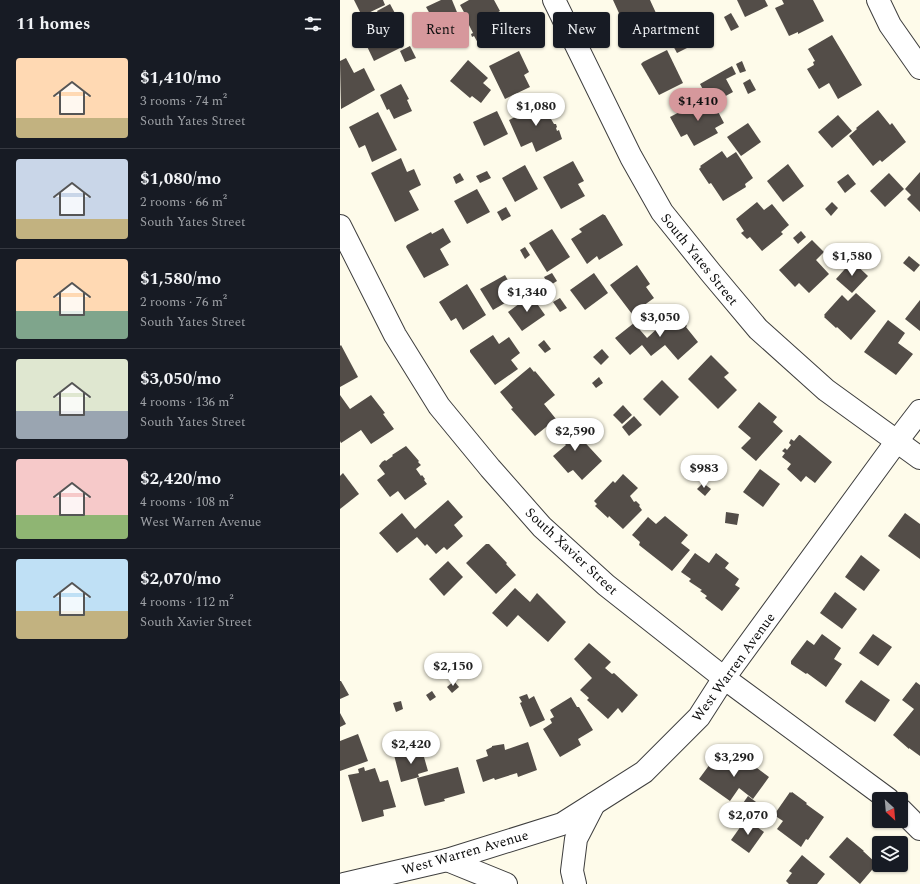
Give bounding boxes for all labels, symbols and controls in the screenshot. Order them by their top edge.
text: 11 homes [16,11,90,37]
chip: Buy [352,12,404,48]
chip: Rent [412,12,469,48]
chip: Filters [477,12,545,48]
chip: New [553,12,610,48]
chip: Apartment [618,12,714,48]
icon: filters [302,13,324,35]
text: $1,410/mo [140,65,221,91]
icon: home [48,74,96,122]
pin: $1,410 [665,88,731,122]
text: 3 rooms · 74 m² [140,91,227,111]
text: $1,410 [678,91,718,111]
pin: $1,080 [503,93,569,127]
text: $1,080 [516,96,556,116]
text: South Yates Street [140,111,246,131]
text: $1,080/mo [140,166,221,192]
icon: home [48,175,96,223]
text: 2 rooms · 66 m² [140,192,227,212]
street label: South Yates Street [656,209,744,310]
text: South Yates Street [140,212,246,232]
pin: $1,580 [819,243,885,277]
text: $1,580 [832,246,872,266]
text: $1,580/mo [140,266,221,292]
icon: home [48,275,96,323]
pin: $1,340 [494,279,560,313]
text: $1,340 [507,282,547,302]
text: 2 rooms · 76 m² [140,292,227,312]
pin: $3,050 [627,304,693,338]
text: $3,050 [640,307,680,327]
text: South Yates Street [140,312,246,332]
text: $3,050/mo [140,366,221,392]
icon: home [48,375,96,423]
text: 4 rooms · 136 m² [140,392,234,412]
text: South Yates Street [140,412,246,432]
pin: $2,590 [542,418,608,452]
text: $2,590 [555,421,595,441]
pin: $983 [680,455,728,489]
text: $983 [689,458,719,478]
text: $2,420/mo [140,466,221,492]
icon: home [48,475,96,523]
text: 4 rooms · 108 m² [140,492,234,512]
street label: South Xavier Street [520,503,623,600]
text: West Warren Avenue [140,512,261,532]
text: $2,070/mo [140,566,221,592]
icon: home [48,575,96,623]
text: 4 rooms · 112 m² [140,592,234,612]
street label: West Warren Avenue [687,608,780,726]
text: South Xavier Street [140,612,252,632]
pin: $2,150 [420,653,486,687]
text: $2,150 [433,656,473,676]
pin: $2,420 [378,731,444,765]
text: $2,420 [391,734,431,754]
pin: $3,290 [701,744,767,778]
text: $3,290 [714,747,754,767]
north arrow [872,792,908,828]
map controls [872,792,908,872]
pin: $2,070 [715,802,781,836]
text: $2,070 [728,805,768,825]
street label: West Warren Avenue [399,824,531,881]
button: layers [872,836,908,872]

